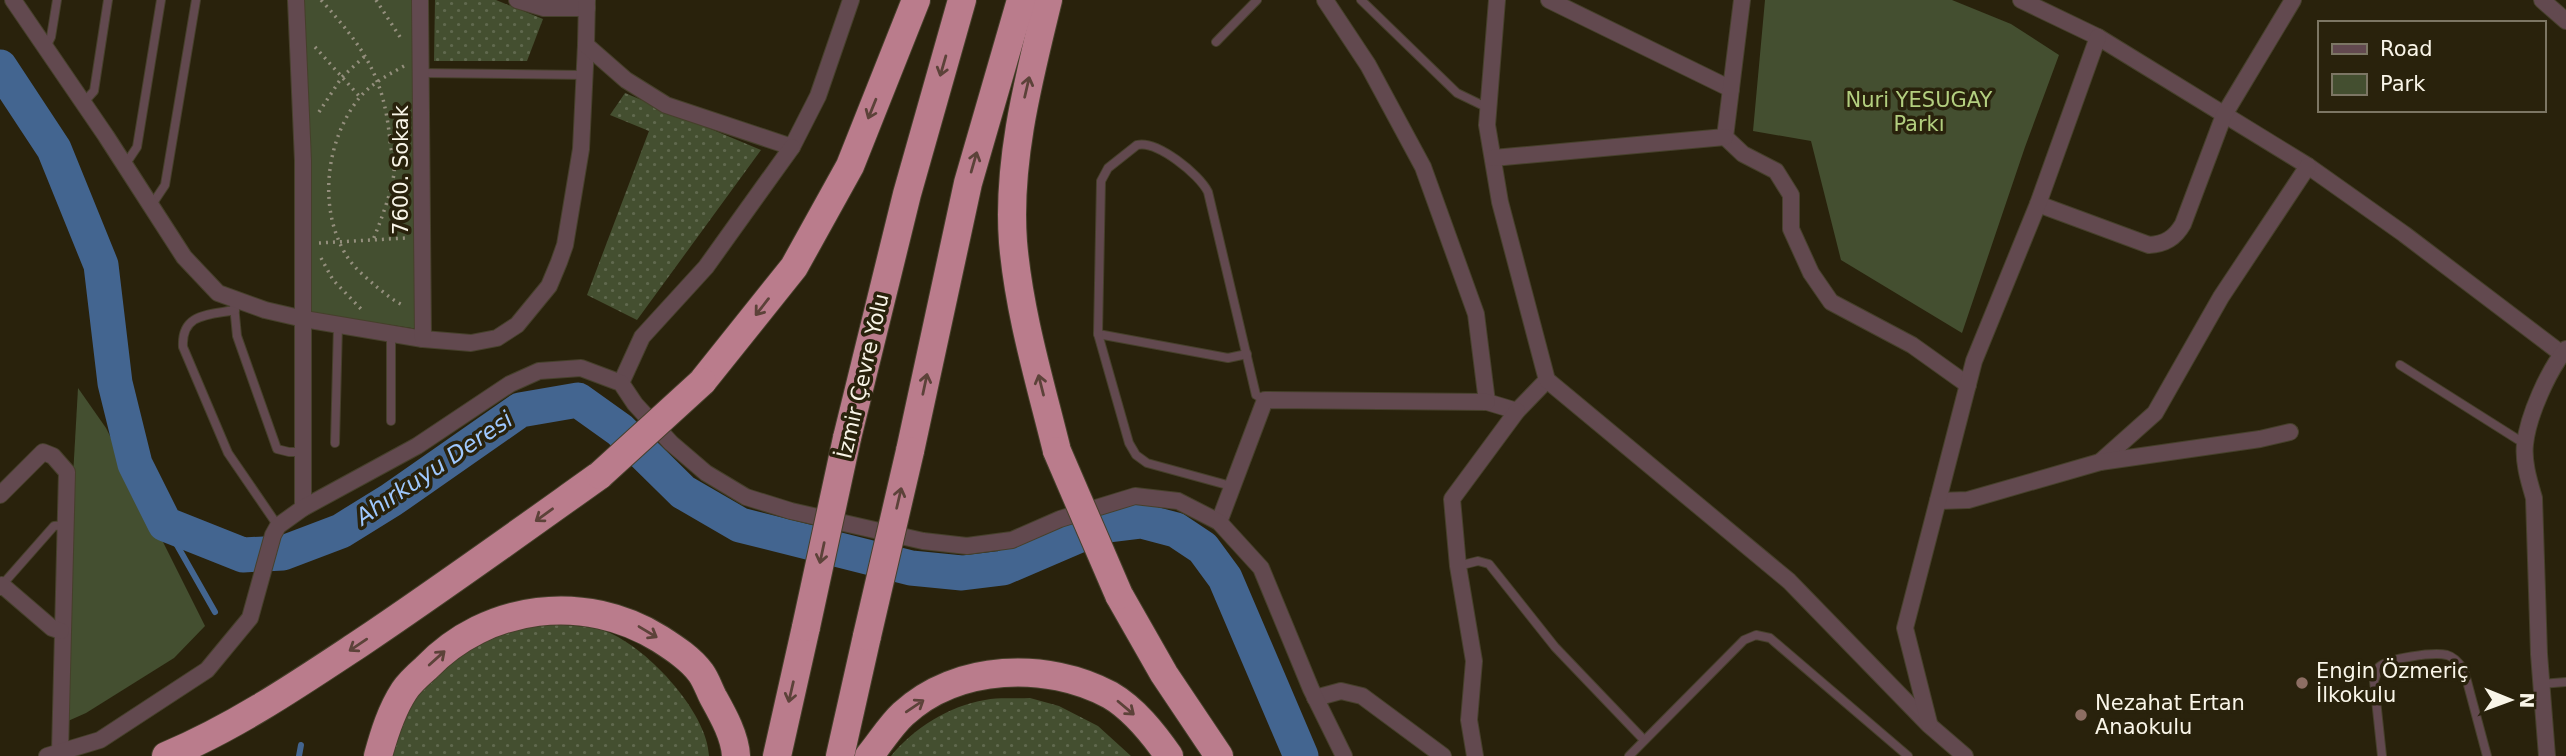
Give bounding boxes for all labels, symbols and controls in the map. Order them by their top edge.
legend [2318,21,2545,112]
text: Road [2380,37,2433,61]
one-way arrow [936,54,949,76]
text: Park [2380,72,2426,96]
one-way arrow [1021,76,1034,99]
park label: Nuri YESUGAY Parkı [1846,88,1993,136]
one-way arrow [865,98,878,119]
street label: 7600. Sokak [389,104,413,235]
one-way arrow [969,151,982,173]
street label: İzmir Çevre Yolu [831,291,894,461]
one-way arrow [755,297,770,315]
one-way arrow [918,373,932,396]
one-way arrow [1033,374,1047,397]
water label: Ahırkuyu Deresi [349,406,518,531]
one-way arrow [893,487,906,510]
one-way arrow [535,508,554,522]
one-way arrow [815,541,828,564]
one-way arrow [638,625,658,639]
one-way arrow [348,638,368,652]
one-way arrow [428,649,445,666]
place label: Engin Özmeriç İlkokulu [2316,658,2469,707]
north arrow [2475,665,2545,735]
marker: Engin Özmeriç İlkokulu [2294,675,2310,691]
one-way arrow [784,680,797,702]
place label: Nezahat Ertan Anaokulu [2095,691,2245,739]
text: N [2516,692,2538,708]
one-way arrow [904,699,924,713]
one-way arrow [1117,700,1135,716]
marker: Nezahat Ertan Anaokulu [2073,707,2089,723]

